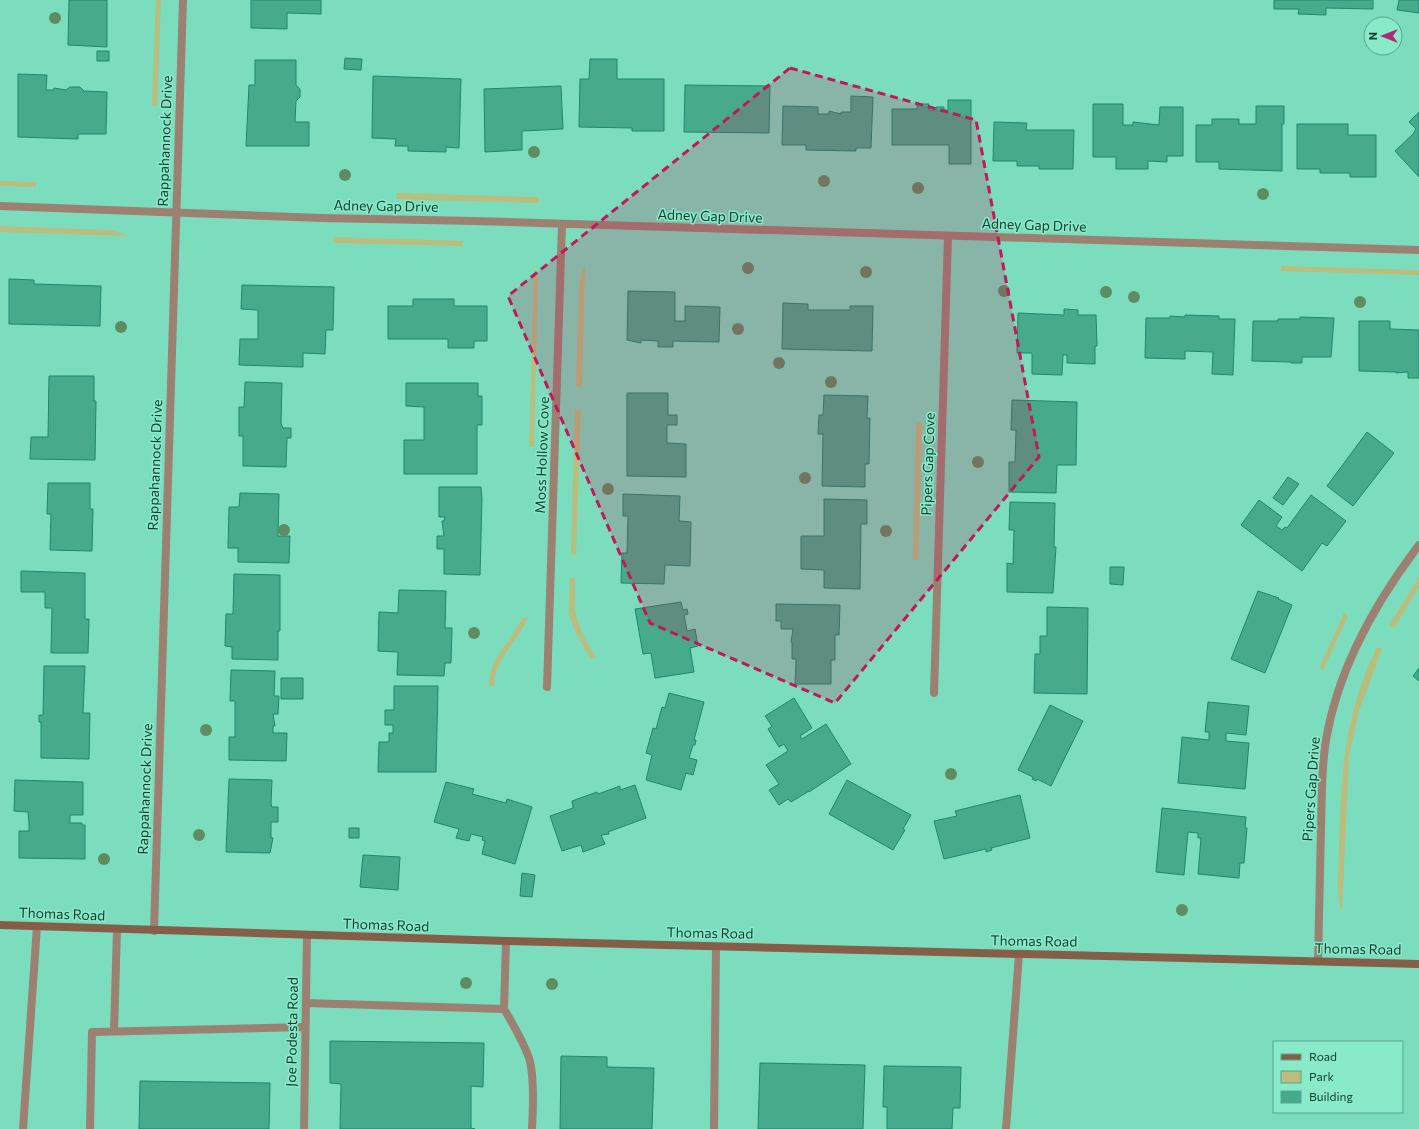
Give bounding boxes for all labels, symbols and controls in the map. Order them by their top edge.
north arrow [1363,16,1403,56]
text: N [1366,32,1379,40]
street label: Rappahannock Drive [154,75,175,207]
street label: Adney Gap Drive [333,196,439,215]
street label: Adney Gap Drive [657,205,763,226]
street label: Adney Gap Drive [981,214,1087,235]
street label: Moss Hollow Cove [531,396,552,514]
street label: Rappahannock Drive [144,399,165,531]
street label: Pipers Gap Cove [917,412,938,516]
street label: Rappahannock Drive [134,723,155,855]
street label: Pipers Gap Drive [1298,736,1323,842]
street label: Thomas Road [18,903,106,924]
street label: Thomas Road [342,914,430,935]
street label: Thomas Road [667,923,753,942]
street label: Thomas Road [991,931,1077,950]
street label: Thomas Road [1315,939,1401,958]
street label: Joe Podesta Road [282,977,301,1087]
legend [1273,1041,1403,1113]
text: Road [1309,1049,1337,1063]
text: Park [1309,1069,1335,1083]
text: Building [1309,1089,1353,1103]

